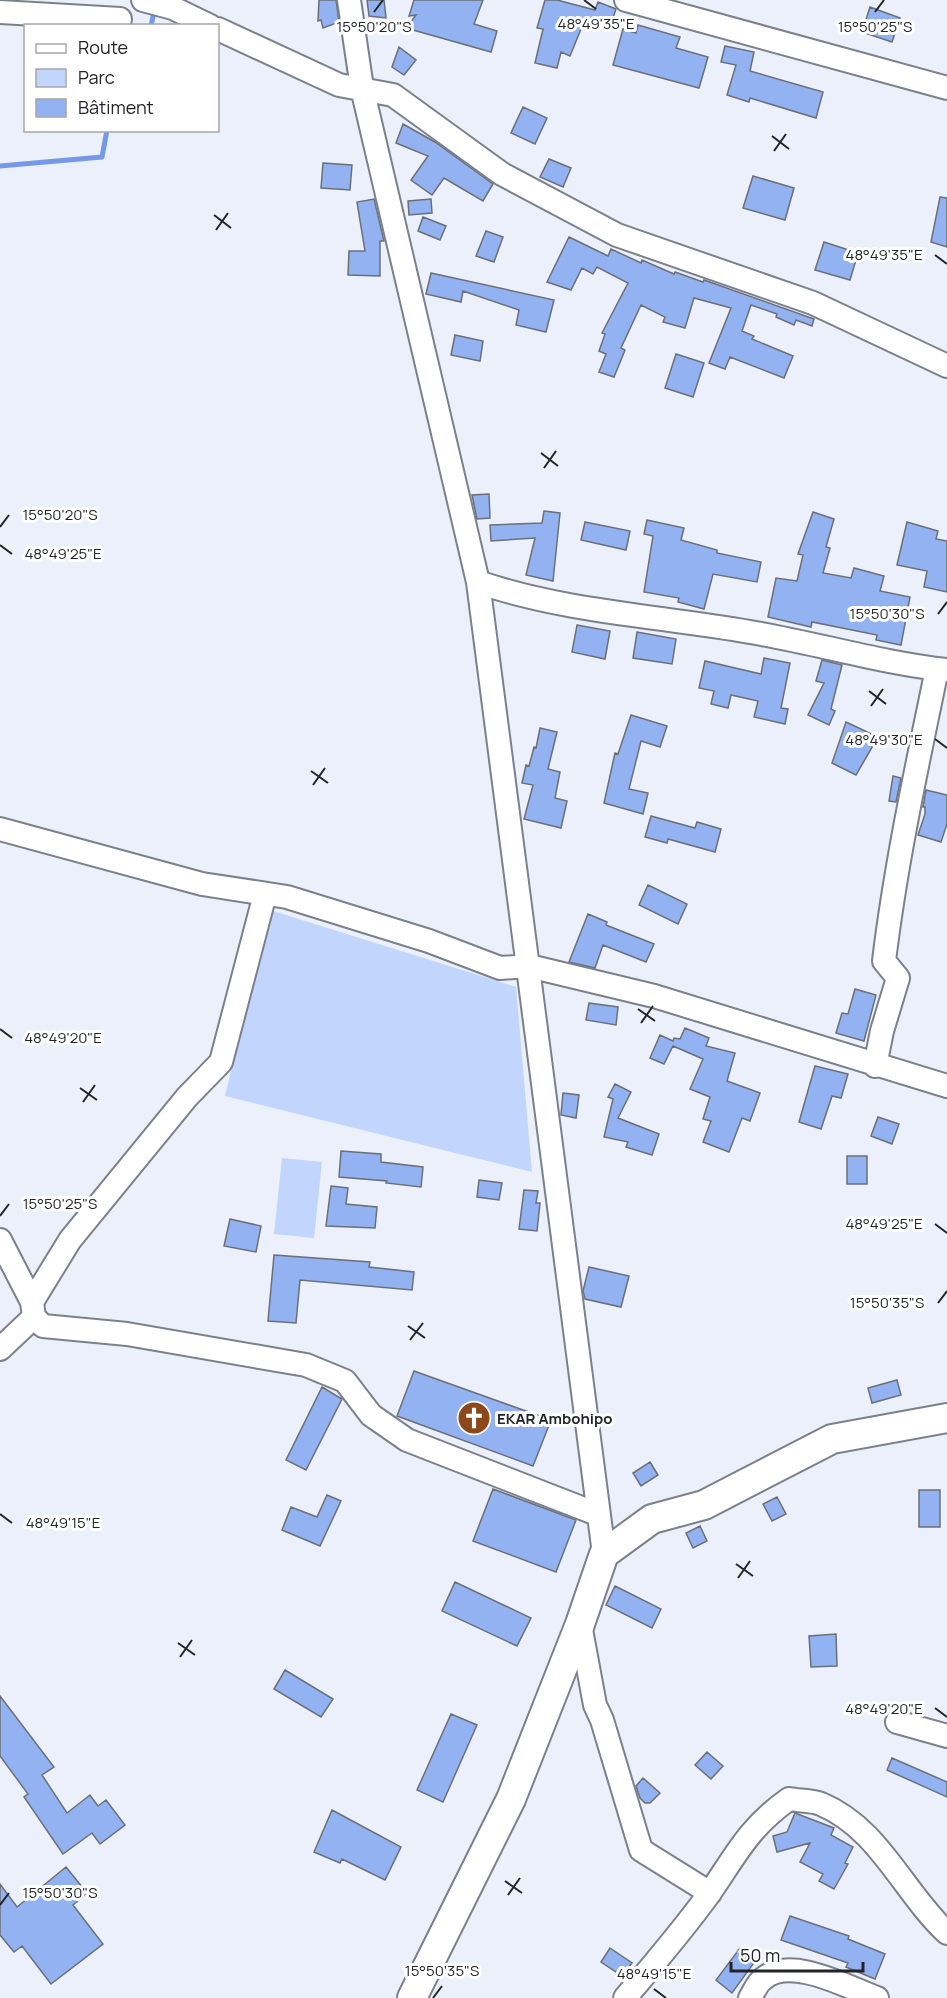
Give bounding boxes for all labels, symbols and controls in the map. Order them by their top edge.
text: 48°49'35"E [558,13,634,34]
text: 15°50'20"S [336,16,412,37]
text: 15°50'25"S [838,16,912,37]
legend [24,24,219,132]
text: Route [78,35,128,59]
text: Parc [78,65,115,89]
text: Bâtiment [78,95,154,119]
text: 48°49'35"E [846,244,922,265]
text: 15°50'20"S [22,504,98,525]
text: 48°49'25"E [24,543,102,564]
text: 15°50'30"S [850,603,924,624]
text: 48°49'30"E [845,729,923,750]
text: 48°49'20"E [24,1027,102,1048]
text: 15°50'25"S [23,1193,97,1214]
text: 48°49'25"E [845,1213,923,1234]
text: 15°50'35"S [850,1292,924,1313]
church icon: EKAR Ambohipo [456,1400,492,1436]
place label: EKAR Ambohipo [497,1408,613,1429]
text: 48°49'15"E [26,1512,100,1533]
text: 48°49'20"E [845,1698,923,1719]
text: 15°50'30"S [23,1882,97,1903]
scale bar [731,1935,863,1973]
text: 50 m [740,1943,780,1967]
text: 15°50'35"S [405,1960,479,1981]
text: 48°49'15"E [617,1963,691,1984]

